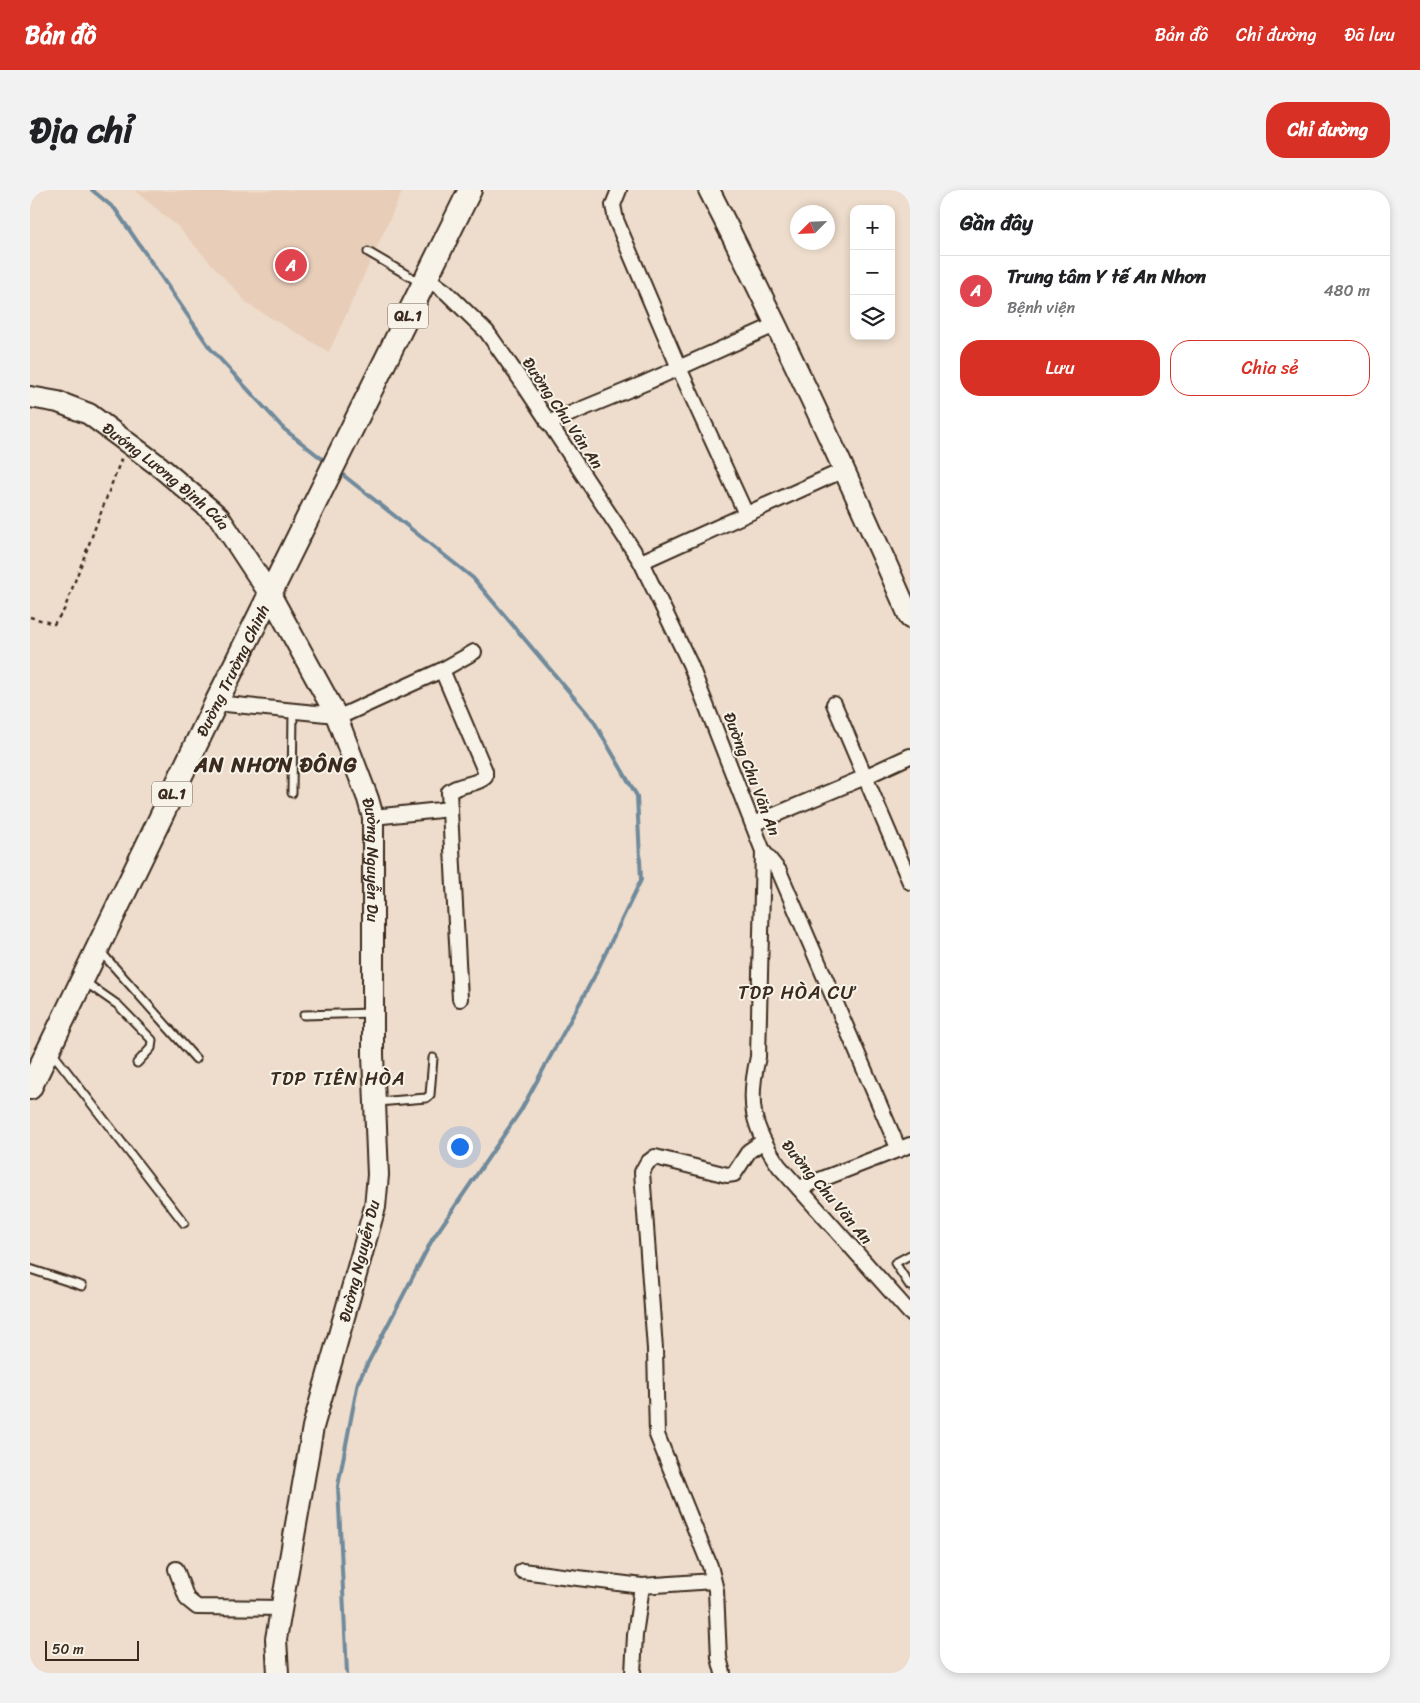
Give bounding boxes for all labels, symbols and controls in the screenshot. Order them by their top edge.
text: Bản đồ [25,14,96,56]
text: Bản đồ [1155,19,1208,51]
text: Chỉ đường [1236,19,1317,51]
text: Đã lưu [1345,19,1395,51]
text: Địa chỉ [30,99,133,161]
button: Chỉ đường [1266,102,1390,158]
text: Gần đây [960,204,1033,242]
north arrow [790,205,835,250]
map controls [850,205,895,340]
button: + [850,205,895,250]
pin: A [275,246,307,284]
button: − [850,250,895,295]
text: Trung tâm Y tế An Nhơn [1007,260,1206,293]
text: A [971,276,981,305]
text: 480 m [1324,276,1370,305]
text: Bệnh viện [1007,293,1075,322]
button: layers [850,295,895,340]
road number: QL.1 [388,304,428,328]
button: Lưu [960,340,1160,396]
button: Chia sẻ [1170,340,1370,396]
street label: Đường Chu Văn An [515,351,612,475]
street label: Đướng Lương Định Của [96,414,238,536]
street label: Đường Trường Chinh [187,599,277,742]
street label: Đường Chu Văn An [715,708,789,840]
district label: AN NHƠN ĐÔNG [193,746,358,784]
road number: QL.1 [152,782,192,806]
street label: Đường Nguyễn Du [354,794,388,923]
district label: TDP HÒA CƯ [738,976,856,1009]
district label: TDP TIÊN HÒA [270,1062,406,1095]
street label: Đường Chu Văn An [774,1133,880,1252]
your location [447,1134,473,1160]
street label: Đường Nguyễn Du [330,1196,388,1325]
text: 50 m [52,1637,84,1662]
scale bar [45,1638,139,1661]

